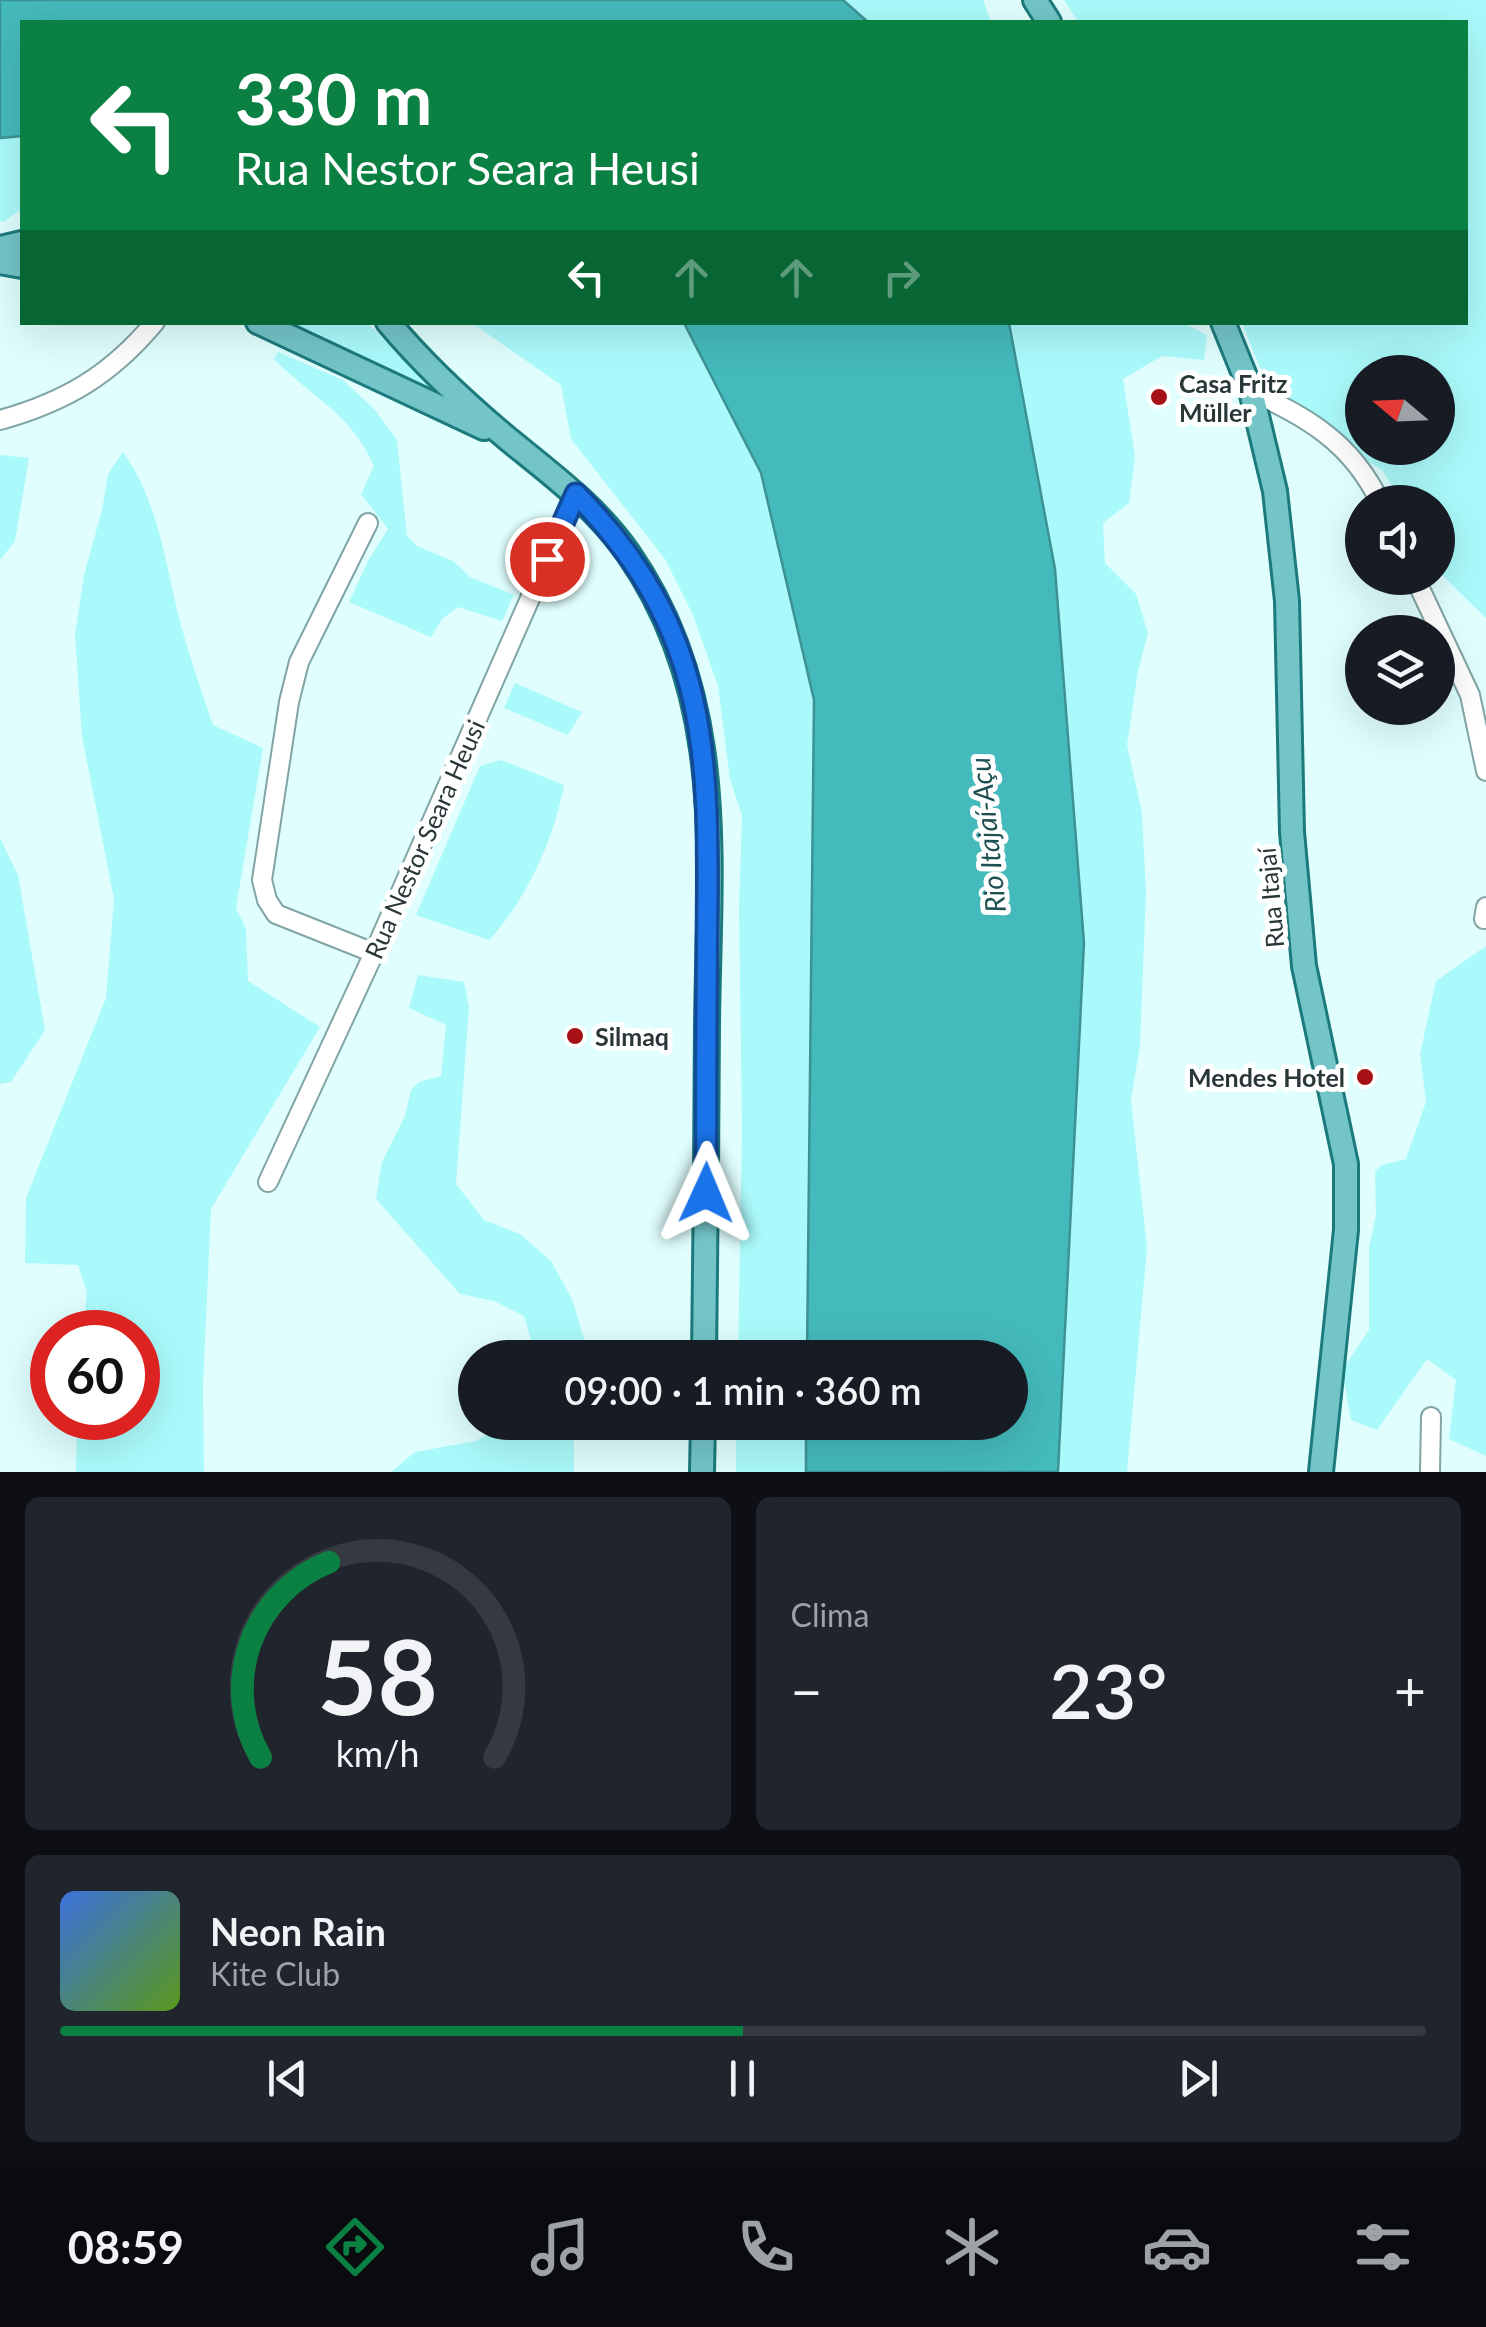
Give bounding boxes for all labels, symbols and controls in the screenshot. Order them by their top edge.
text: 330 m [235,56,432,140]
icon: left [70,60,200,190]
text: Rua Nestor Seara Heusi [235,141,700,195]
icon: left [559,250,614,305]
icon: ahead [664,250,719,305]
icon: ahead [769,250,824,305]
icon: right [874,250,929,305]
north arrow [1345,355,1455,465]
map controls [1345,355,1455,725]
place label: Casa Fritz Müller [1179,368,1288,427]
marker: Casa Fritz Müller [1148,386,1170,408]
button: sound [1345,485,1455,595]
pin [505,517,590,602]
icon: arrive [520,532,575,587]
button: layers [1345,615,1455,725]
street label: Rua Nestor Seara Heusi [358,715,490,963]
water label: Rio Itajaí-Açu [962,756,1012,914]
street label: Rua Itajaí [1251,846,1289,949]
place label: Silmaq [595,1021,669,1051]
marker: Silmaq [564,1025,586,1047]
place label: Mendes Hotel [1188,1062,1345,1092]
marker: Mendes Hotel [1354,1066,1376,1088]
position arrow [654,1141,758,1245]
speed limit sign: 60 [30,1310,160,1440]
text: 09:00 · 1 min · 360 m [565,1367,921,1413]
text: Clima [791,1595,869,1634]
text: 58 [317,1612,438,1737]
text: 23° [1049,1645,1167,1735]
text: − [791,1657,822,1723]
text: + [1394,1657,1426,1723]
text: km/h [336,1732,420,1775]
text: Neon Rain [210,1908,386,1954]
text: Kite Club [210,1954,340,1993]
icon: previous [260,2051,315,2106]
icon: pause [715,2051,770,2106]
icon: next [1171,2051,1226,2106]
icon: directions [320,2212,390,2282]
icon: music [525,2212,595,2282]
icon: phone [731,2212,801,2282]
icon: climate [937,2212,1007,2282]
icon: car [1142,2212,1212,2282]
icon: filters [1348,2212,1418,2282]
text: 08:59 [68,2220,184,2274]

